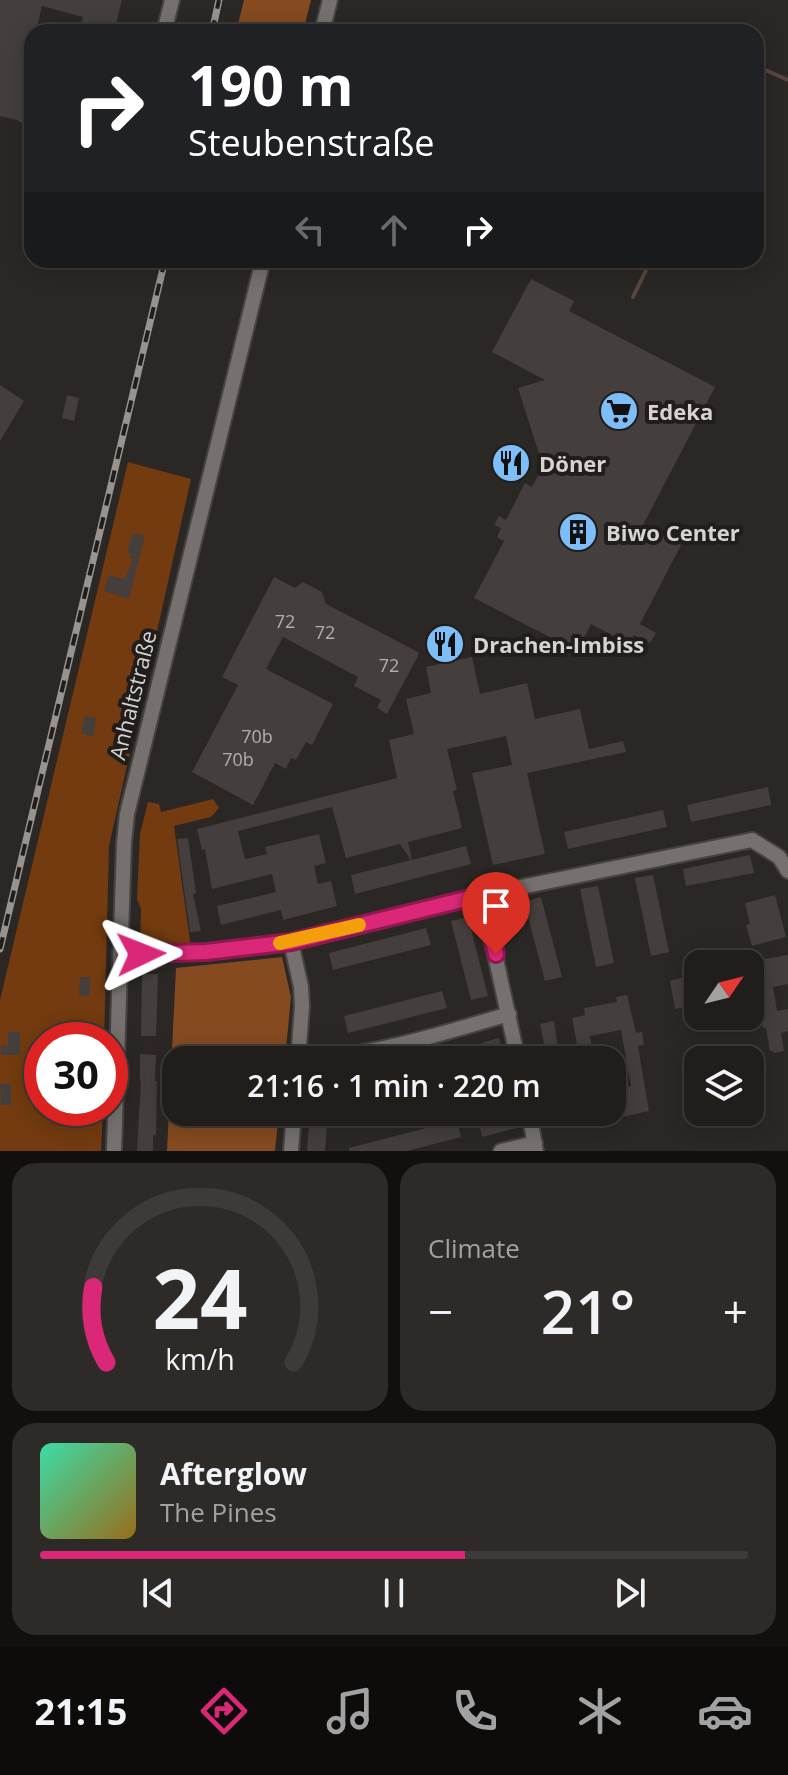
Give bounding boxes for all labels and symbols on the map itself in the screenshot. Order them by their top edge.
supermarket icon: Edeka [598,390,640,432]
place label: Edeka [647,396,713,426]
restaurant icon: Döner [490,442,532,484]
place label: Döner [539,448,606,478]
building icon: Biwo Center [557,511,599,553]
place label: Biwo Center [606,517,740,547]
house number: 72 [275,609,295,633]
house number: 72 [315,620,335,644]
restaurant icon: Drachen-Imbiss [424,623,466,665]
street label: Anhaltstraße [101,627,163,763]
place label: Drachen-Imbiss [473,629,644,659]
house number: 72 [379,653,399,677]
house number: 70b [241,724,273,748]
house number: 70b [222,747,254,771]
pin [462,872,530,954]
position arrow [99,912,183,996]
north arrow [684,950,764,1030]
speed limit sign: 30 [24,1022,128,1126]

